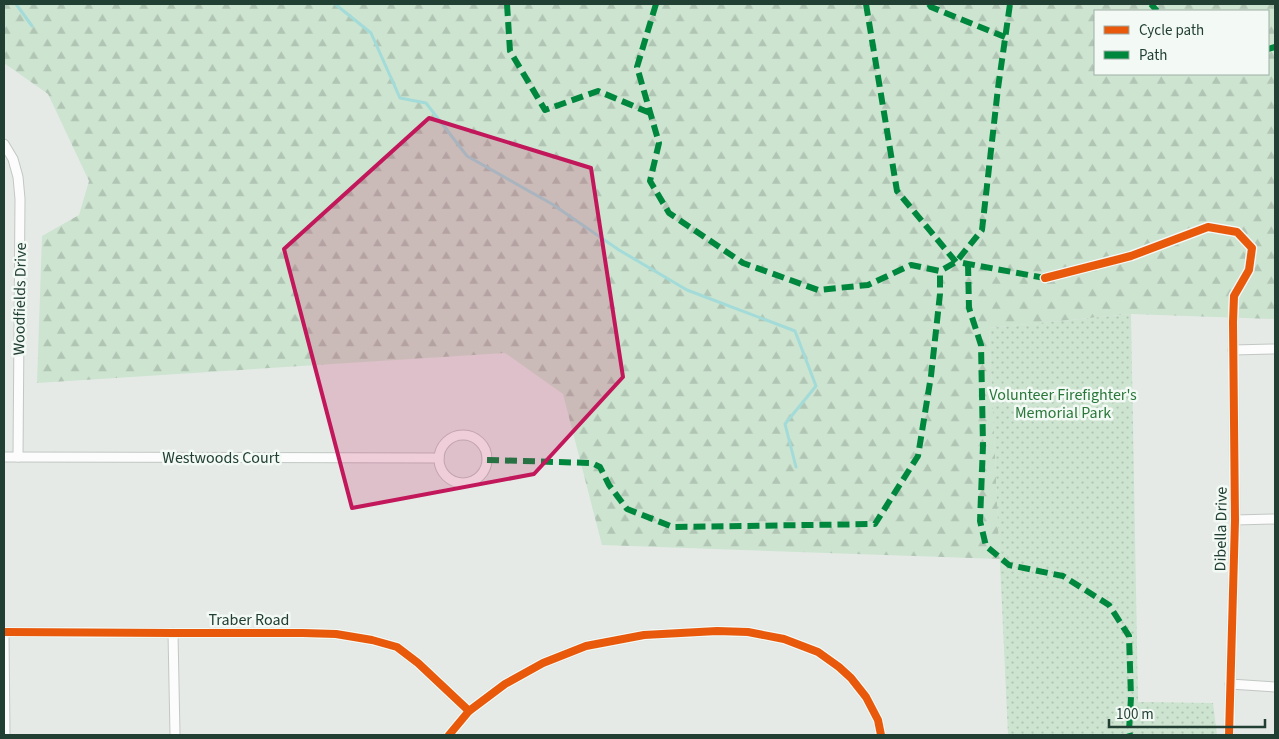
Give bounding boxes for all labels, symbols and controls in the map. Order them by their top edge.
legend [1094,10,1269,75]
text: Cycle path [1139,20,1204,41]
text: Path [1139,45,1167,66]
street label: Woodfields Drive [8,242,32,356]
park label: Volunteer Firefighter's Memorial Park [989,384,1137,424]
street label: Westwoods Court [162,447,280,469]
street label: Dibella Drive [1209,486,1233,572]
street label: Traber Road [209,609,289,631]
scale bar [1109,696,1265,728]
text: 100 m [1116,704,1154,725]

